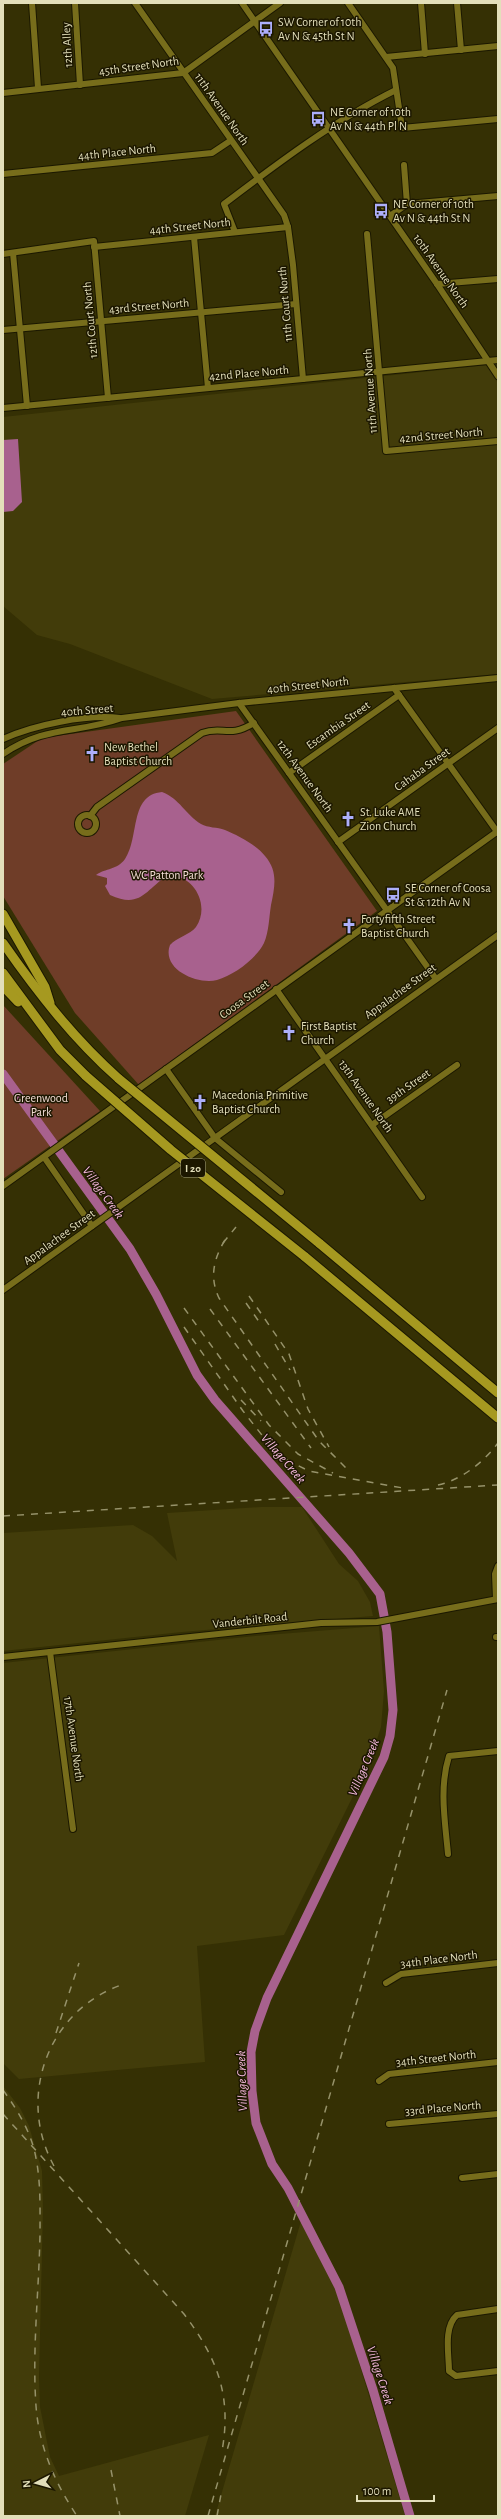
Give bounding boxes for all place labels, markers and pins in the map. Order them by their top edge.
place label: SW Corner of 10th Av N & 45th St N [278,16,361,42]
bus stop icon: SW Corner of 10th Av N & 45th St N [257,20,275,38]
place label: NE Corner of 10th Av N & 44th Pl N [330,106,411,132]
bus stop icon: NE Corner of 10th Av N & 44th Pl N [309,110,327,128]
place label: NE Corner of 10th Av N & 44th St N [393,198,474,224]
bus stop icon: NE Corner of 10th Av N & 44th St N [372,202,390,220]
place label: New Bethel Baptist Church [104,741,172,767]
church icon: New Bethel Baptist Church [83,745,101,763]
place label: St. Luke AME Zion Church [360,806,420,832]
church icon: St. Luke AME Zion Church [339,810,357,828]
place label: SE Corner of Coosa St & 12th Av N [405,882,491,908]
bus stop icon: SE Corner of Coosa St & 12th Av N [384,886,402,904]
place label: Fortyfifth Street Baptist Church [361,913,435,939]
church icon: Fortyfifth Street Baptist Church [340,917,358,935]
place label: First Baptist Church [301,1020,357,1046]
church icon: First Baptist Church [280,1024,298,1042]
place label: Macedonia Primitive Baptist Church [212,1089,308,1115]
church icon: Macedonia Primitive Baptist Church [191,1093,209,1111]

